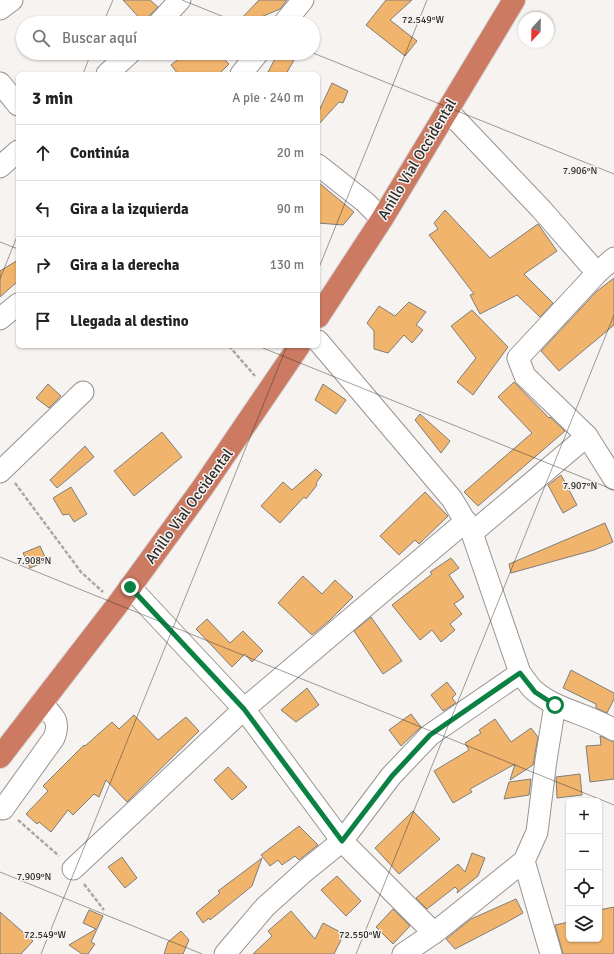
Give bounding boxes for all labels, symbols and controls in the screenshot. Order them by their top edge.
north arrow [518,12,554,48]
text: 72.549°W [402,14,444,26]
search box [16,16,320,60]
icon: search [30,27,52,49]
text: Buscar aquí [62,29,137,47]
text: 3 min [32,88,73,109]
text: A pie · 240 m [232,90,304,106]
street label: Anillo Vial Occidental [374,95,460,223]
icon: ahead [32,142,54,164]
text: Continúa [70,144,129,162]
text: 20 m [277,145,304,161]
text: 7.906°N [563,165,597,177]
icon: left [32,198,54,220]
text: Gira a la izquierda [70,200,189,218]
text: 90 m [277,201,304,217]
icon: right [32,254,54,276]
text: Gira a la derecha [70,256,180,274]
text: 130 m [270,257,304,273]
icon: arrive [32,310,54,332]
text: Llegada al destino [70,312,189,330]
street label: Anillo Vial Occidental [141,445,237,567]
text: 7.907°N [563,480,597,492]
text: 7.908°N [17,555,51,567]
route end [121,578,139,596]
route start [546,696,564,714]
map controls [566,798,602,942]
button: + [566,798,602,834]
button: − [566,834,602,870]
button: locate [566,870,602,906]
text: 7.909°N [17,871,51,883]
button: layers [566,906,602,942]
text: 72.549°W [24,929,66,941]
text: 72.550°W [339,929,381,941]

